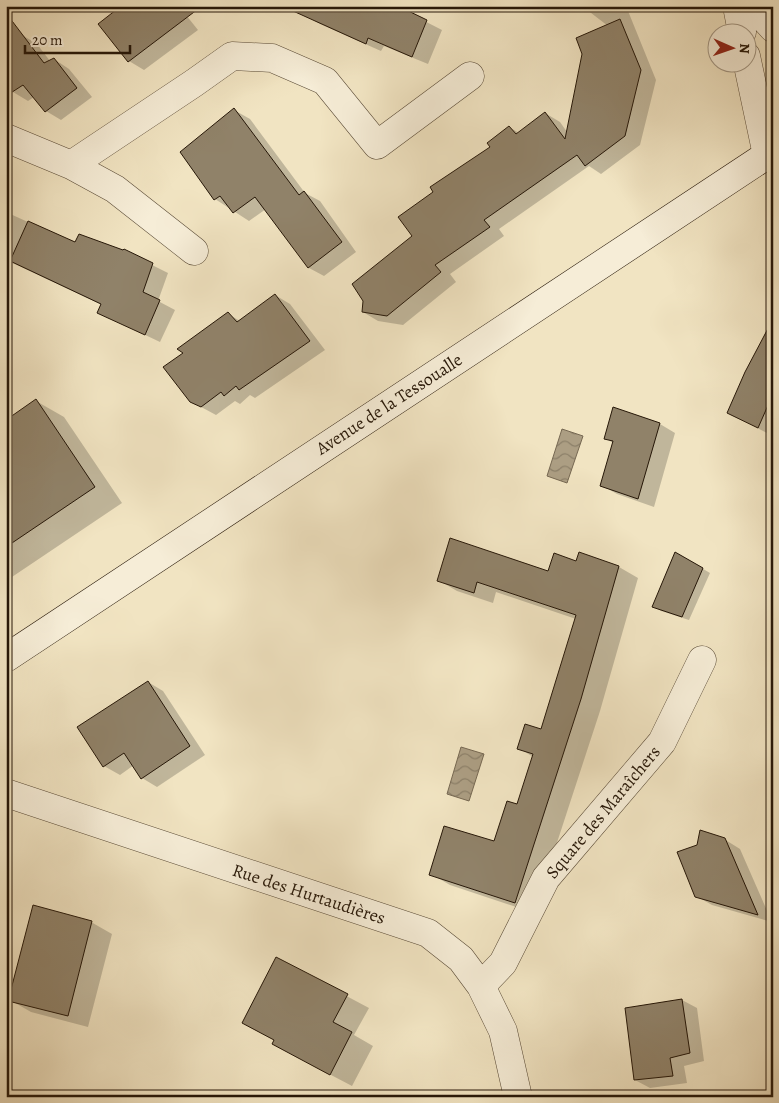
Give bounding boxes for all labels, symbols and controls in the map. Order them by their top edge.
scale bar [25,22,130,54]
north arrow [706,22,756,72]
text: 20 m [32,30,63,50]
text: N [735,43,754,54]
street label: Avenue de la Tessoualle [310,348,467,461]
street label: Square des Maraîchers [540,740,666,884]
street label: Rue des Hurtaudières [229,858,389,930]

